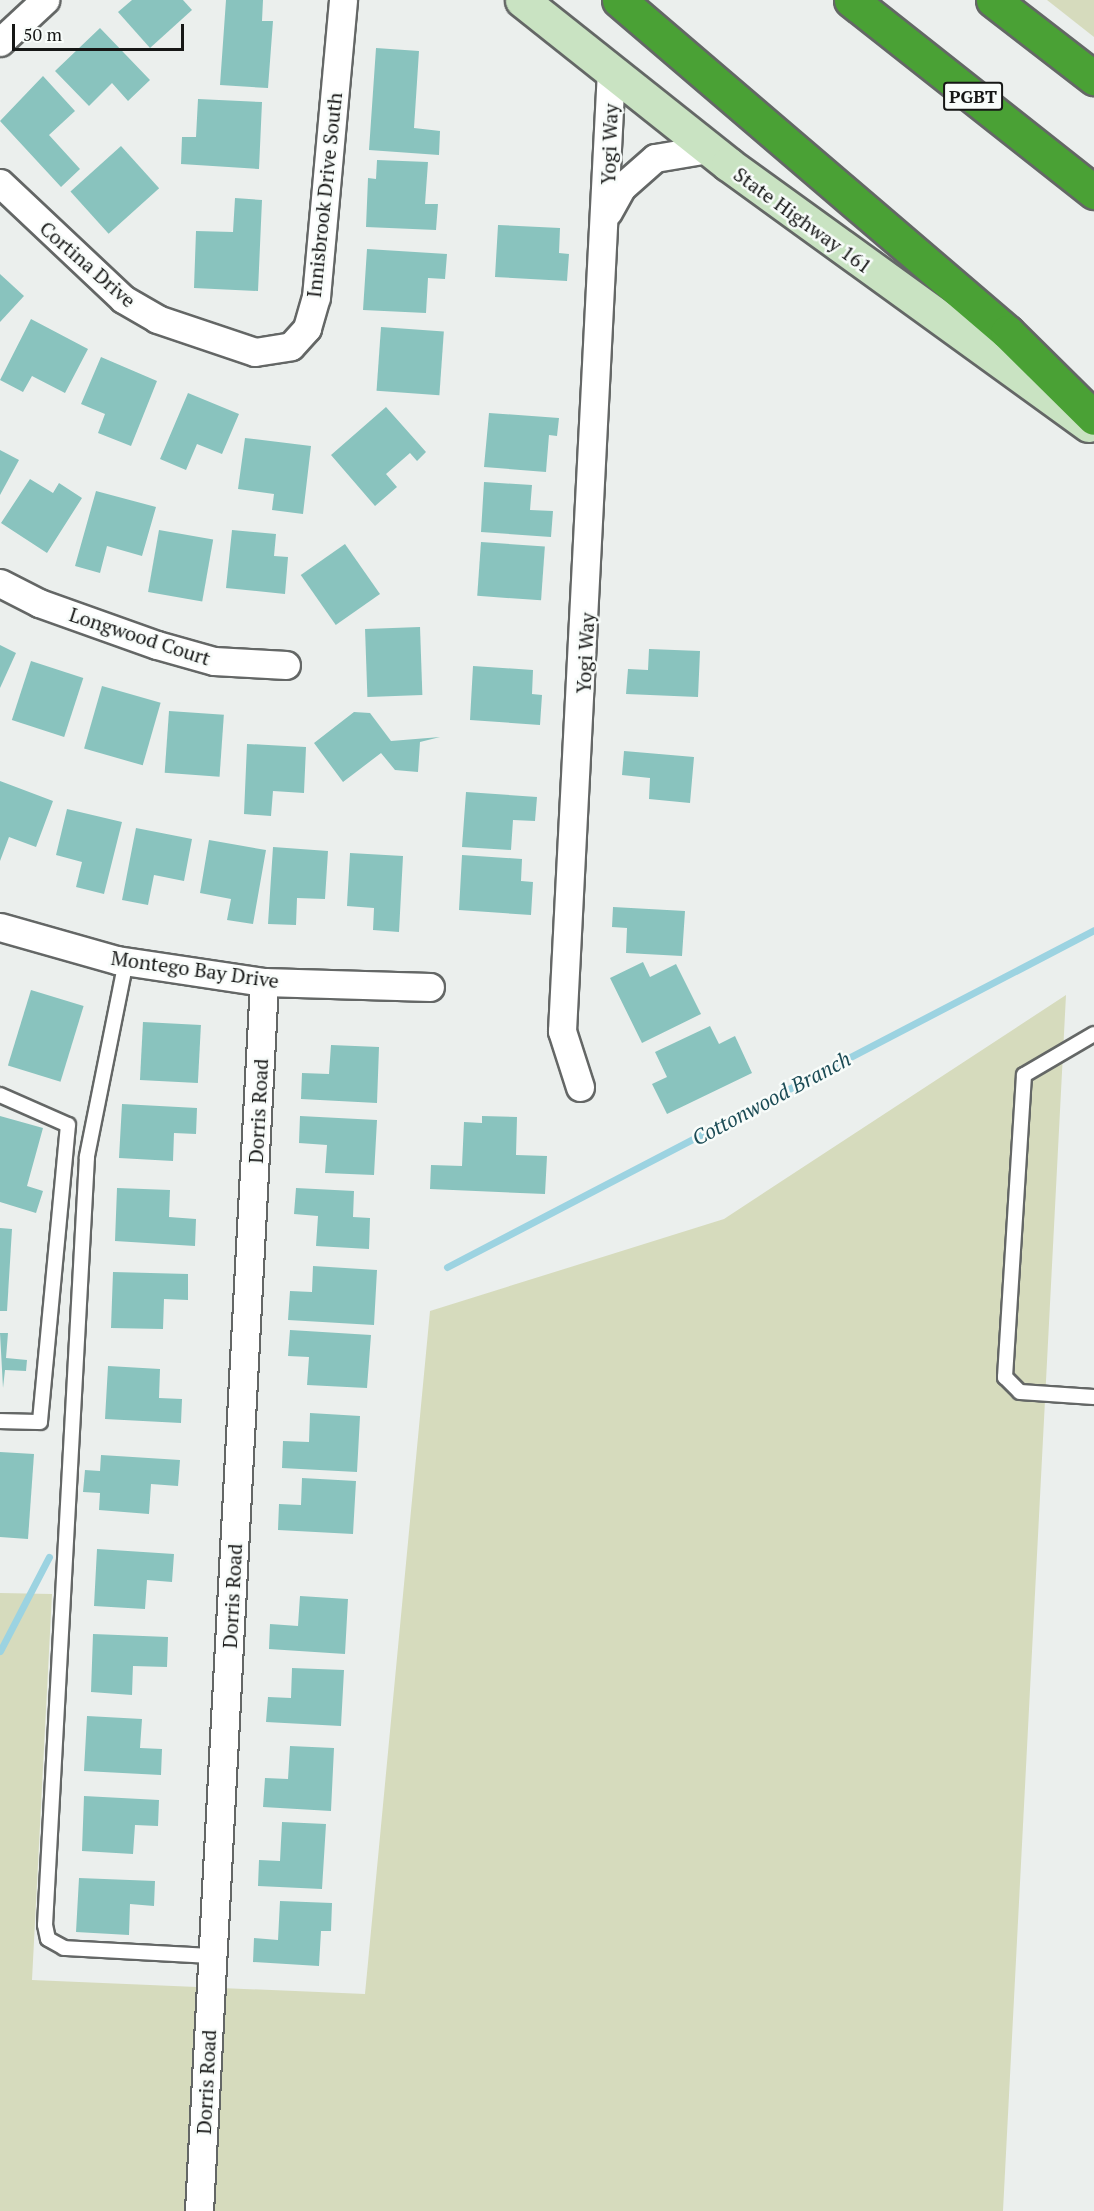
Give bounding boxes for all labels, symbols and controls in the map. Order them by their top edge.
scale bar [15,12,188,50]
text: 50 m [23,22,62,46]
road number: PGBT [943,81,1003,111]
street label: Innisbrook Drive South [301,91,347,299]
street label: Yogi Way [596,103,622,185]
street label: State Highway 161 [729,162,877,278]
street label: Cortina Drive [35,216,141,312]
street label: Longwood Court [66,602,214,670]
street label: Yogi Way [571,612,599,694]
street label: Montego Bay Drive [110,945,280,993]
water label: Cottonwood Branch [687,1046,855,1150]
street label: Dorris Road [243,1058,273,1164]
street label: Dorris Road [217,1543,247,1649]
street label: Dorris Road [191,2029,221,2135]

